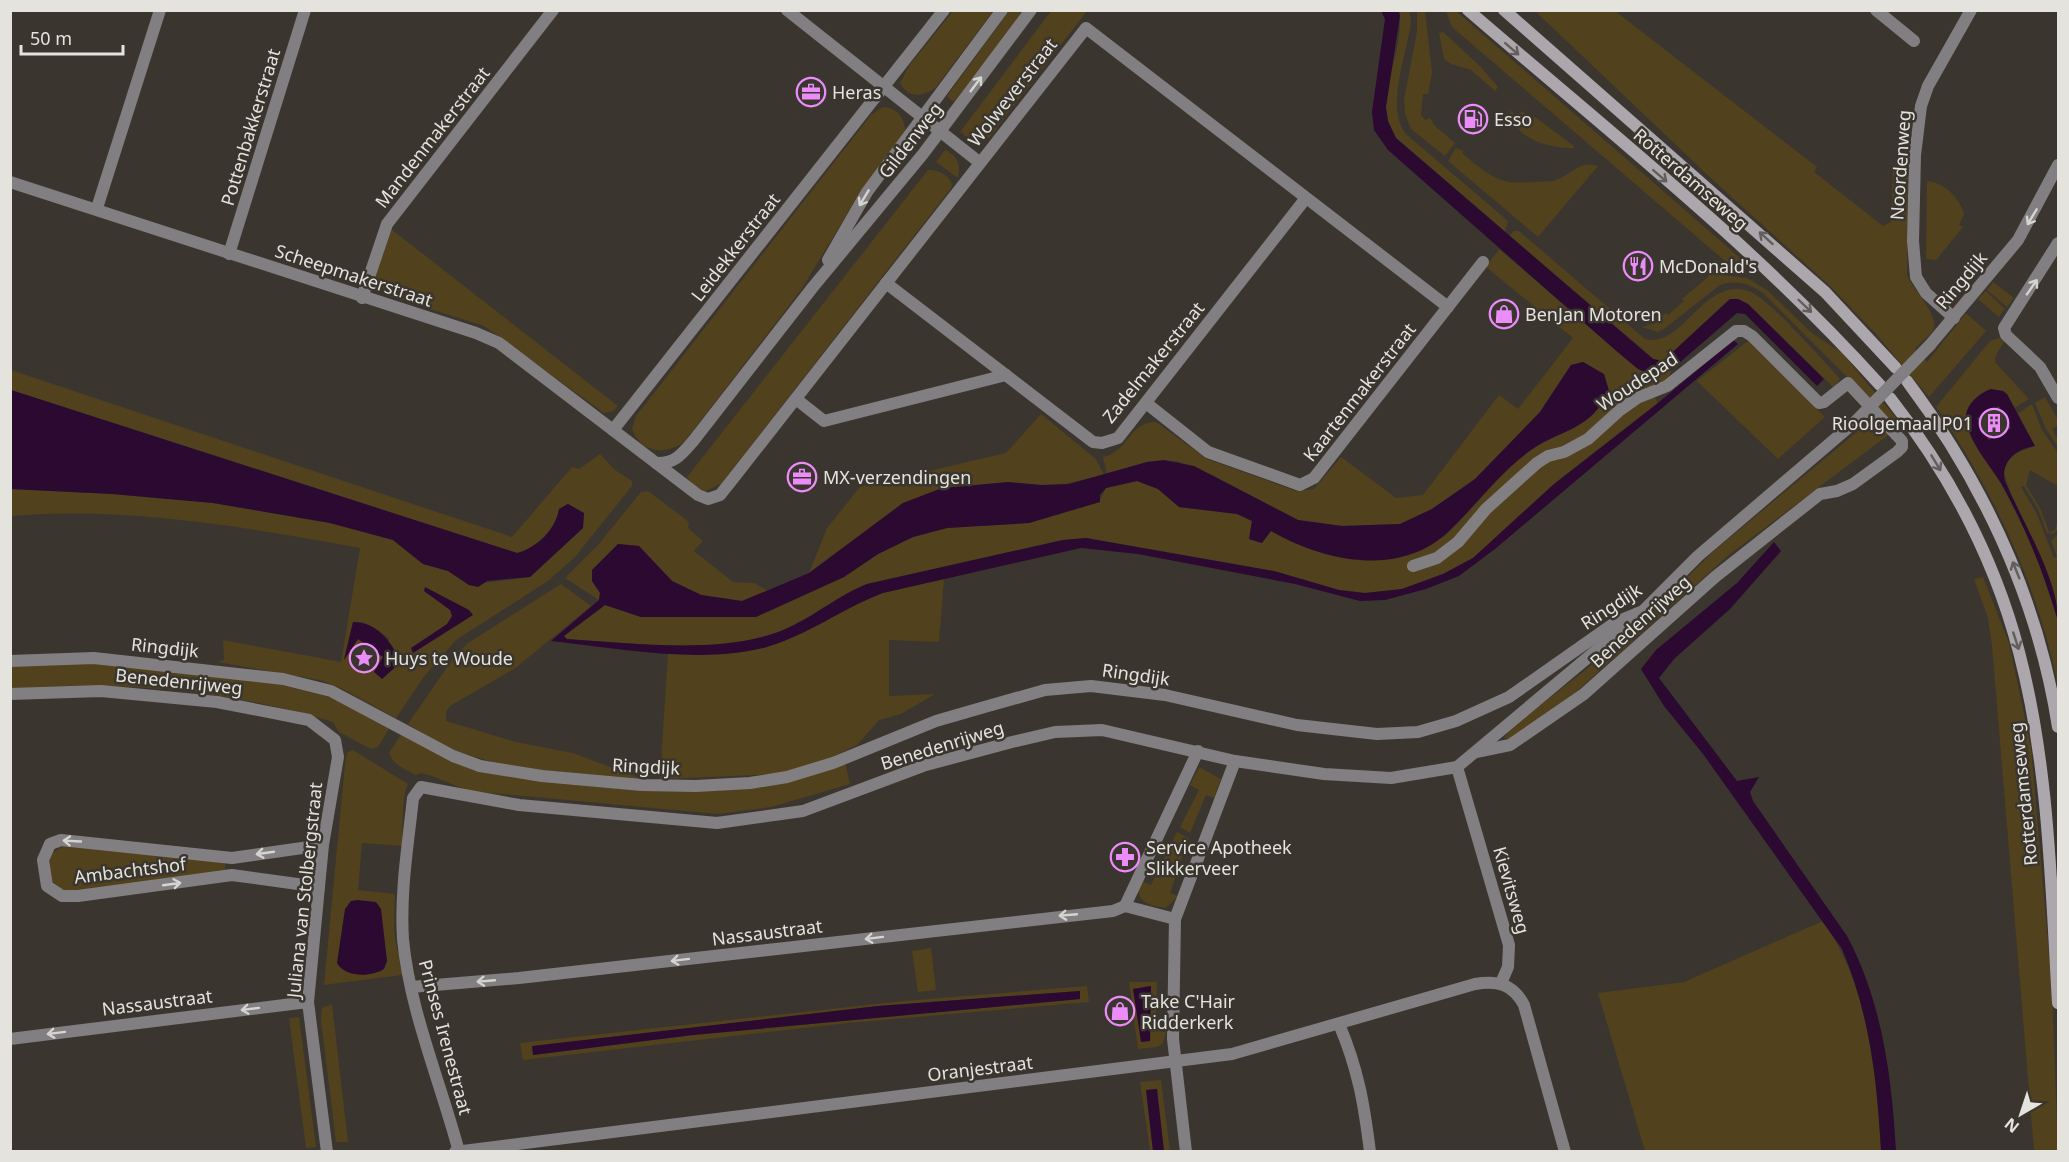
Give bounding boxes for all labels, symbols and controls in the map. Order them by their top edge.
scale bar [21,18,123,56]
text: 50 m [30,26,72,50]
street label: Wolweverstraat [962,32,1062,151]
one-way arrow [1504,42,1520,55]
street label: Pottenbakkerstraat [215,45,285,208]
street label: Mandenmakerstraat [369,61,495,213]
office icon: Heras [795,76,827,108]
one-way arrow [969,76,982,92]
place label: Heras [832,80,881,104]
street label: Gildenweg [873,97,947,183]
fuel station icon: Esso [1457,103,1489,135]
place label: Esso [1494,107,1532,131]
street label: Noordenweg [1884,109,1916,221]
street label: Rotterdamseweg [1629,123,1753,235]
one-way arrow [1652,169,1667,183]
street label: Leidekkerstraat [685,188,785,306]
one-way arrow [857,189,869,206]
one-way arrow [2026,208,2038,225]
one-way arrow [1759,231,1774,245]
street label: Scheepmakerstraat [272,238,436,312]
street label: Ringdijk [1930,246,1992,314]
restaurant icon: McDonald's [1622,250,1654,282]
place label: McDonald's [1659,254,1757,278]
one-way arrow [2026,279,2038,295]
street label: Zadelmakerstraat [1097,296,1210,428]
shop icon: BenJan Motoren [1488,298,1520,330]
one-way arrow [1798,299,1813,314]
place label: BenJan Motoren [1525,302,1662,326]
street label: Kaartenmakerstraat [1297,317,1421,466]
street label: Woudepad [1592,346,1682,416]
building icon: Rioolgemaal P01 [1978,407,2010,439]
place label: Rioolgemaal P01 [1832,411,1973,435]
one-way arrow [1931,454,1943,471]
office icon: MX-verzendingen [786,461,818,493]
place label: MX-verzendingen [823,465,971,489]
one-way arrow [2009,561,2020,580]
street label: Benedenrijweg [1585,569,1695,673]
street label: Ringdijk [1576,577,1646,635]
one-way arrow [2011,631,2022,649]
street label: Ringdijk [130,632,200,663]
place icon: Huys te Woude [348,642,380,674]
place label: Huys te Woude [385,646,513,670]
street label: Ringdijk [1101,657,1172,691]
street label: Benedenrijweg [114,662,244,700]
street label: Benedenrijweg [877,715,1007,775]
street label: Rotterdamseweg [2004,721,2042,867]
street label: Ringdijk [611,752,681,780]
street label: Juliana van Stolbergstraat [281,780,327,1001]
one-way arrow [62,835,82,846]
place label: Service Apotheek Slikkerveer [1146,835,1292,880]
pharmacy icon: Service Apotheek Slikkerveer [1109,841,1141,873]
street label: Kievitsweg [1488,844,1536,936]
one-way arrow [256,848,276,859]
street label: Ambachtshof [73,851,188,889]
one-way arrow [161,878,181,889]
one-way arrow [1058,910,1078,921]
street label: Nassaustraat [710,913,824,951]
one-way arrow [864,932,884,943]
one-way arrow [671,955,690,966]
street label: Prinses Irenestraat [414,957,478,1118]
one-way arrow [477,976,497,987]
street label: Nassaustraat [100,983,214,1021]
place label: Take C'Hair Ridderkerk [1141,989,1236,1034]
shop icon: Take C'Hair Ridderkerk [1104,995,1136,1027]
one-way arrow [240,1004,260,1015]
one-way arrow [47,1028,67,1039]
street label: Oranjestraat [926,1050,1035,1086]
north arrow [1991,1084,2051,1144]
text: N [2000,1113,2024,1138]

